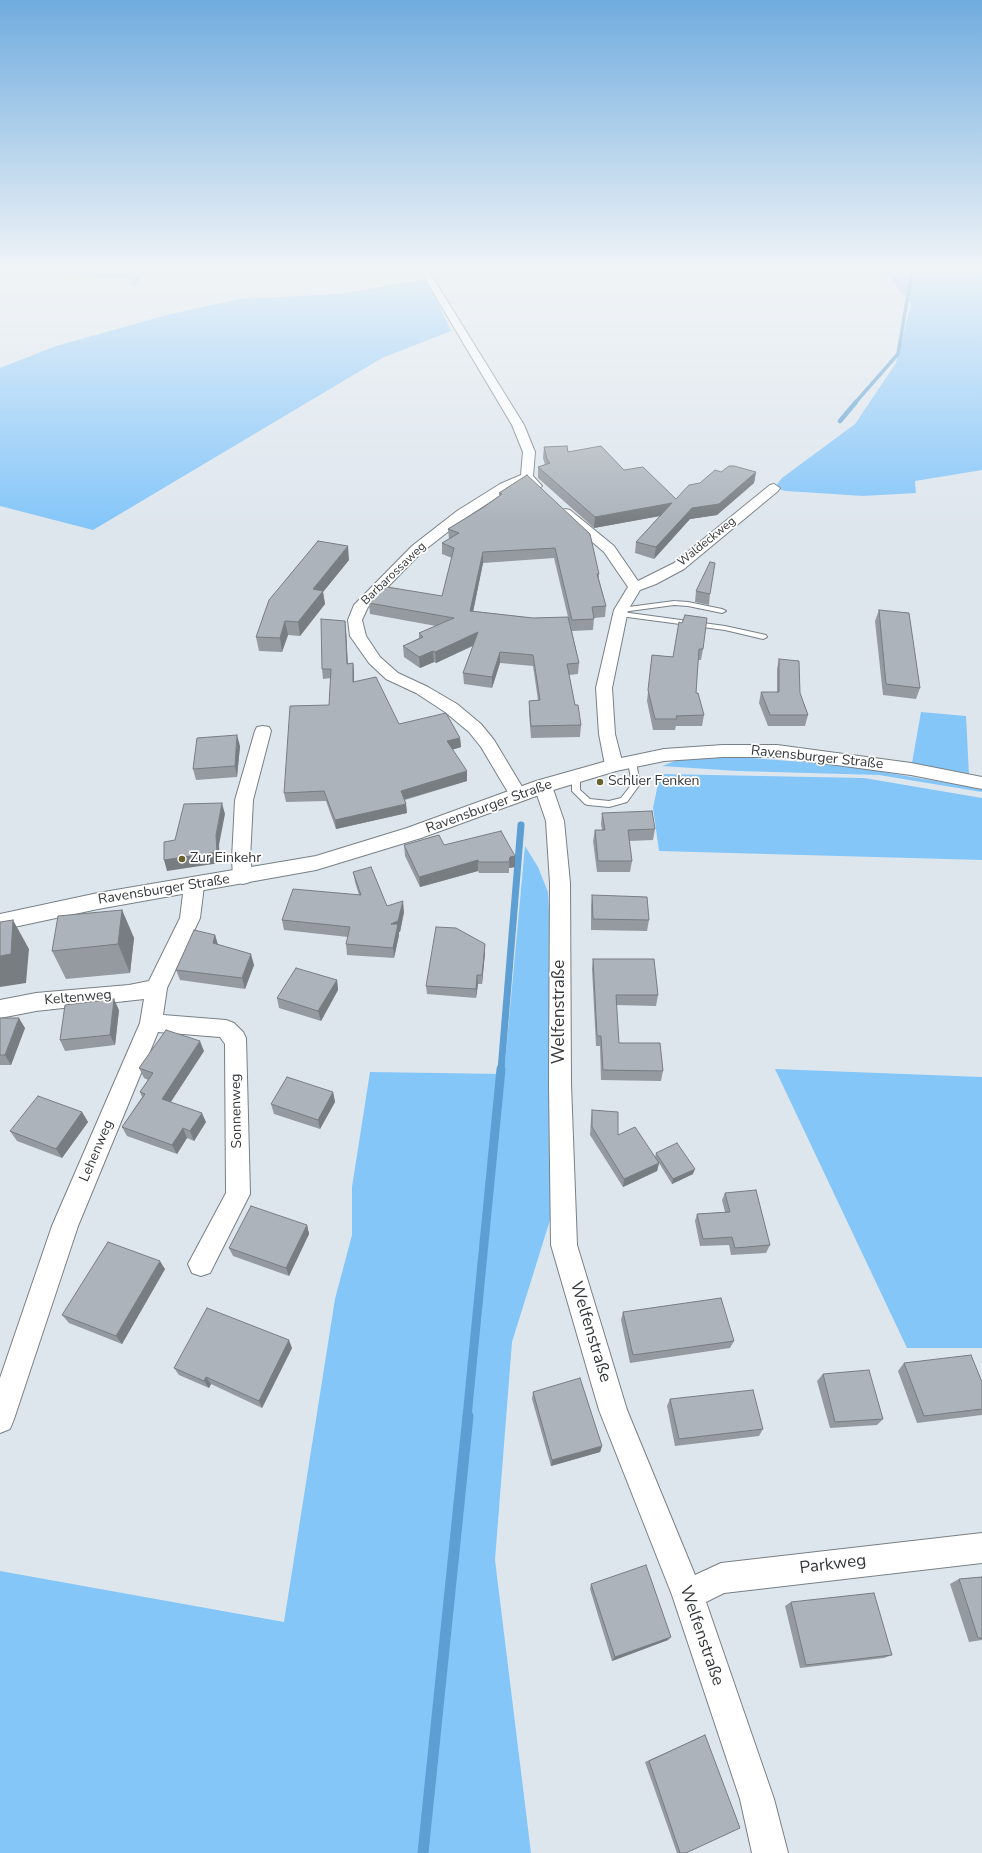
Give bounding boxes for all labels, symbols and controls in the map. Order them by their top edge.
street label: Waldeckweg [675,514,739,570]
street label: Barbarossaweg [359,540,429,608]
street label: Ravensburger Straße [750,743,884,773]
place label: Schlier Fenken [608,774,700,790]
street label: Ravensburger Straße [424,776,554,838]
marker: Schlier Fenken [595,777,605,787]
place label: Zur Einkehr [190,851,261,867]
marker: Zur Einkehr [177,854,187,864]
street label: Ravensburger Straße [97,871,231,909]
street label: Welfenstraße [550,960,570,1064]
street label: Keltenweg [44,987,112,1009]
street label: Sonnenweg [228,1073,246,1149]
street label: Lehenweg [76,1118,118,1184]
street label: Welfenstraße [565,1279,615,1385]
street label: Parkweg [799,1551,867,1579]
street label: Welfenstraße [674,1583,728,1689]

